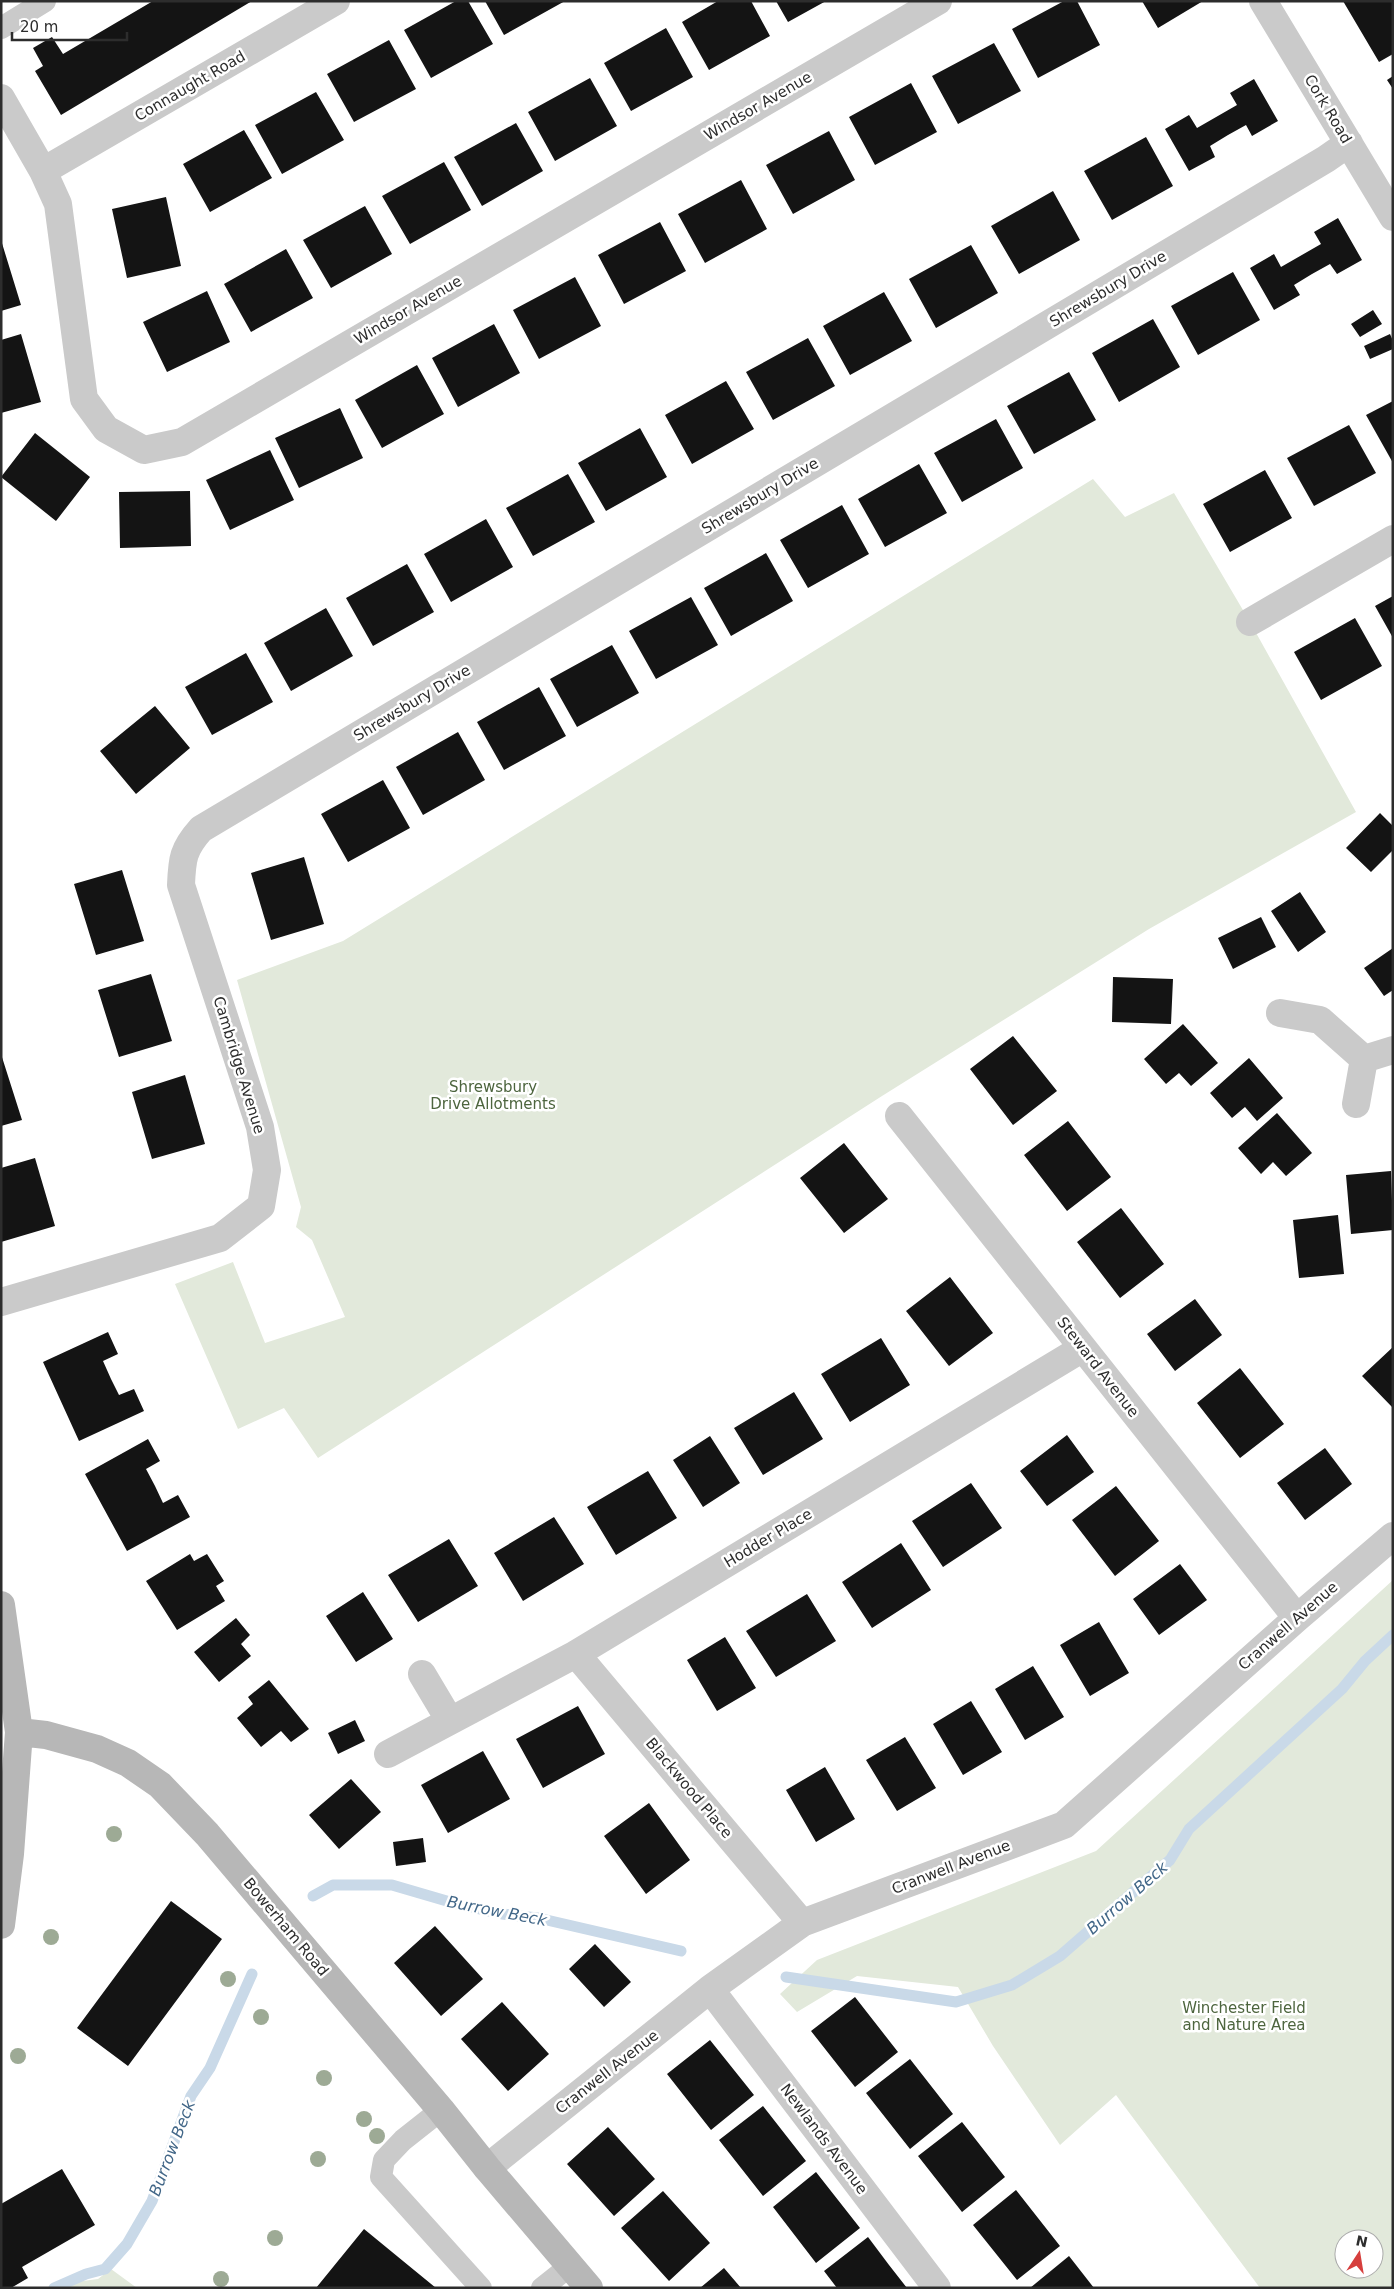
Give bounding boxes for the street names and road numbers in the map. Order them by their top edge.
street label: Connaught Road [132,47,248,125]
street label: Windsor Avenue [701,68,815,144]
street label: Cork Road [1300,71,1356,147]
street label: Shrewsbury Drive [1046,247,1170,331]
street label: Windsor Avenue [351,272,465,348]
street label: Shrewsbury Drive [698,454,822,538]
street label: Shrewsbury Drive [350,661,474,745]
street label: Cambridge Avenue [210,994,268,1136]
street label: Steward Avenue [1053,1313,1143,1421]
street label: Hodder Place [721,1505,815,1571]
street label: Cranwell Avenue [1235,1578,1341,1674]
street label: Blackwood Place [642,1734,736,1842]
street label: Cranwell Avenue [889,1836,1013,1898]
street label: Bowerham Road [240,1874,332,1980]
street label: Cranwell Avenue [552,2026,662,2118]
street label: Newlands Avenue [777,2080,871,2198]

